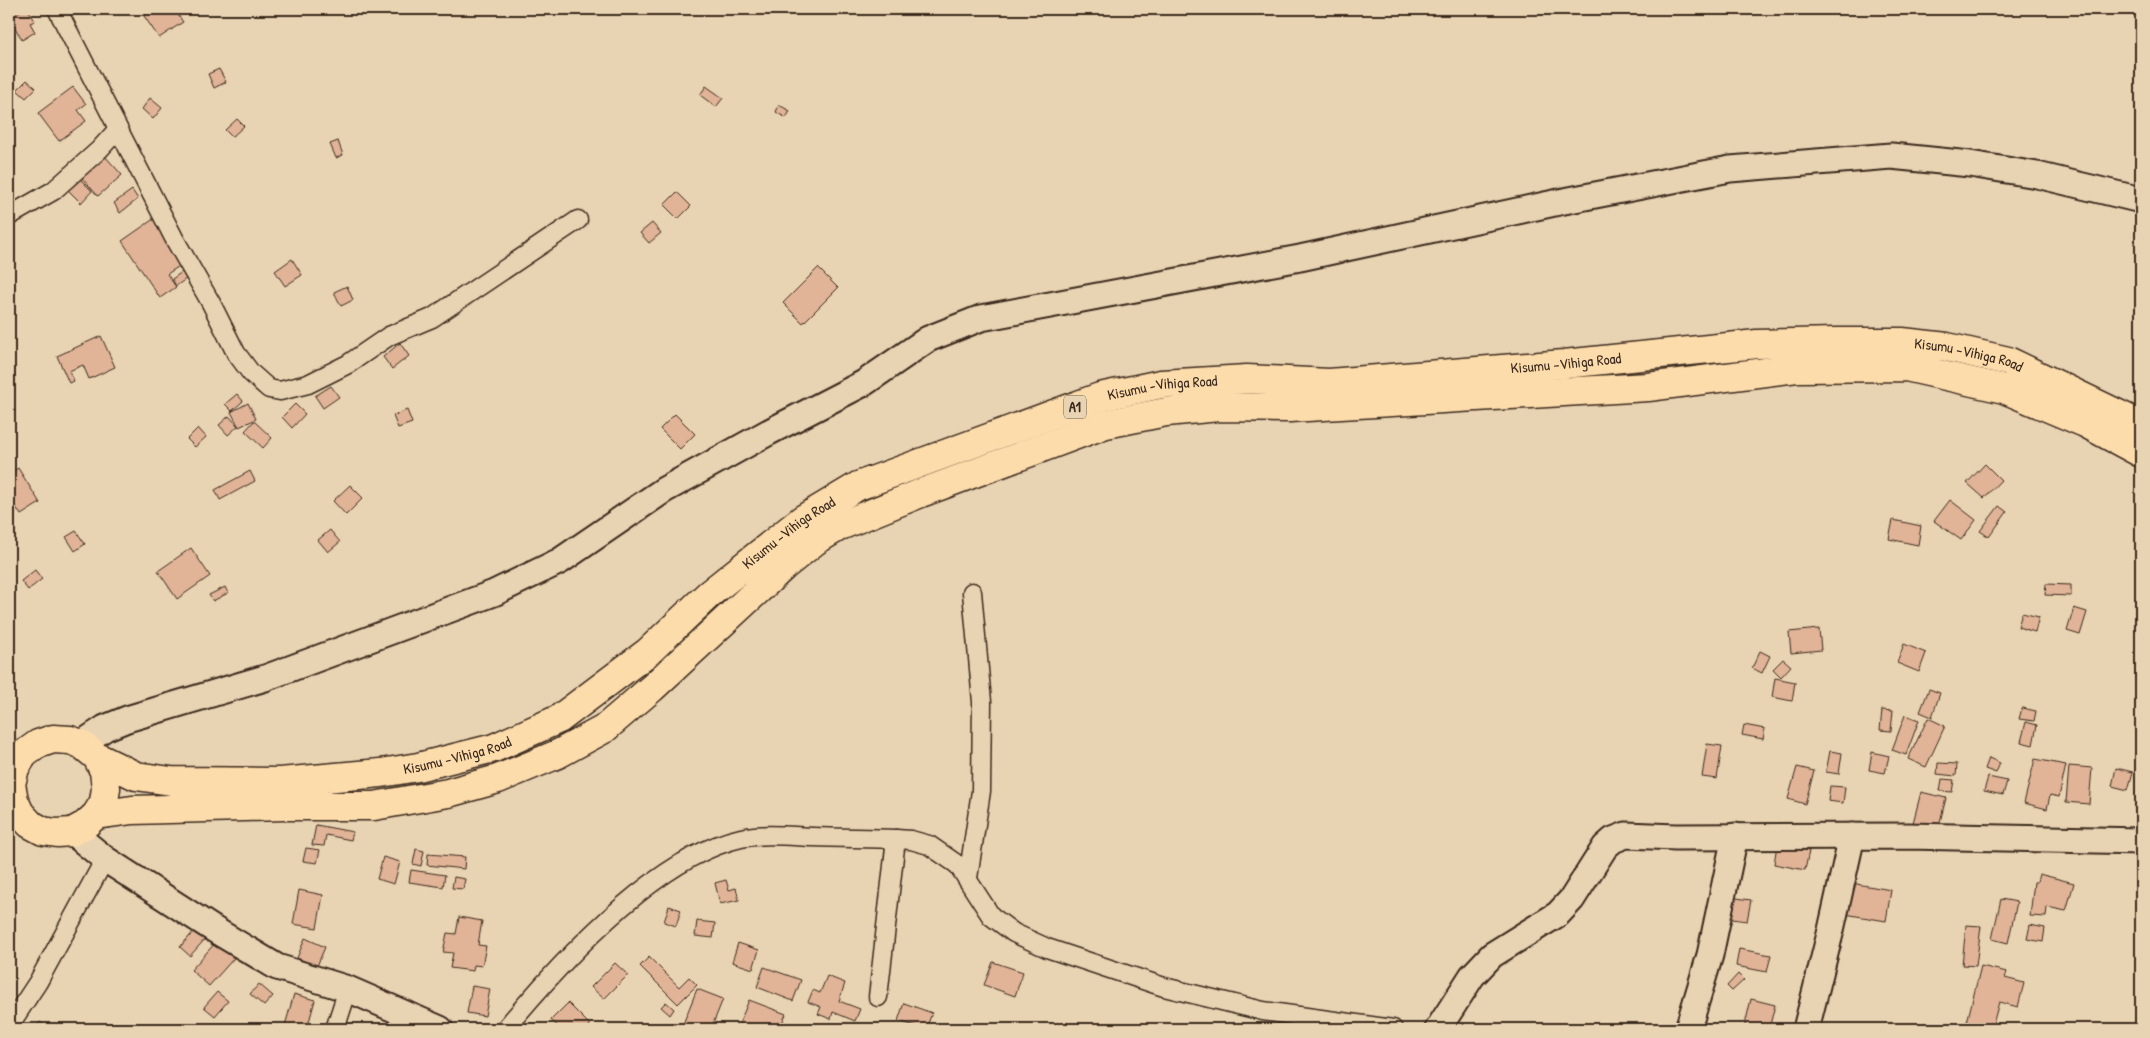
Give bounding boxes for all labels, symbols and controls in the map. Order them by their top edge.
street label: Kisumu -Vihiga Road [1913,332,2027,377]
street label: Kisumu -Vihiga Road [1510,347,1622,378]
street label: Kisumu -Vihiga Road [1105,370,1218,405]
road number: A1 [1064,396,1086,418]
street label: Kisumu -Vihiga Road [737,491,839,574]
street label: Kisumu -Vihiga Road [402,731,514,779]

